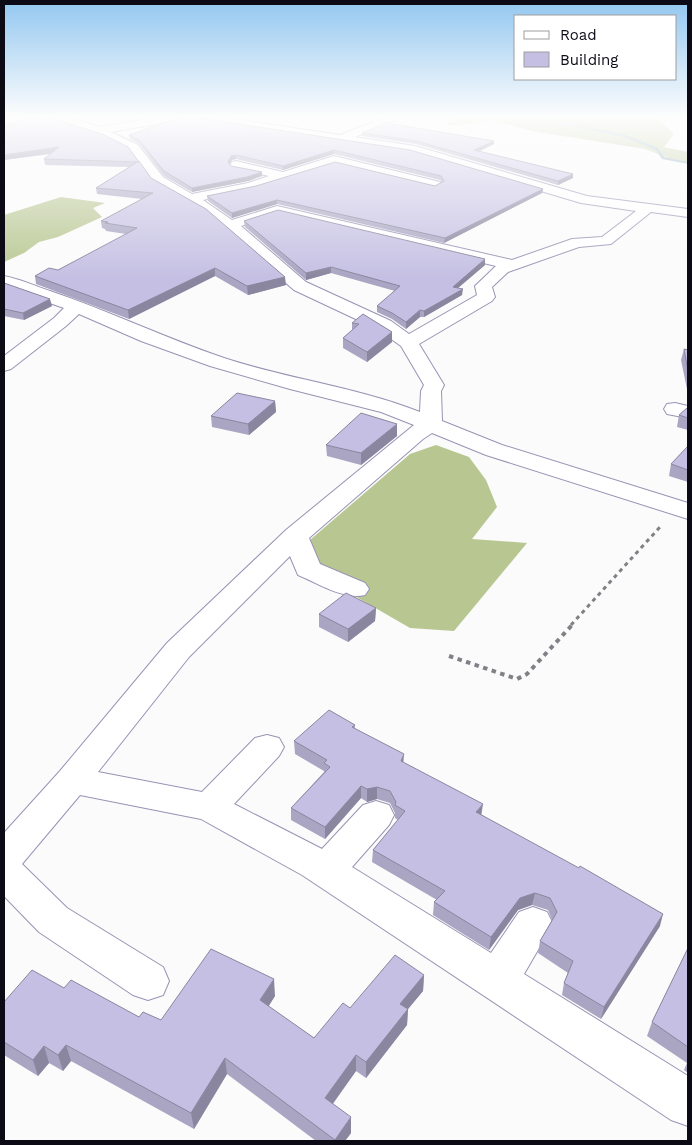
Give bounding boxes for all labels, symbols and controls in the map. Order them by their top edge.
legend [514,15,677,80]
text: Road [560,26,597,44]
text: Building [560,51,618,69]

